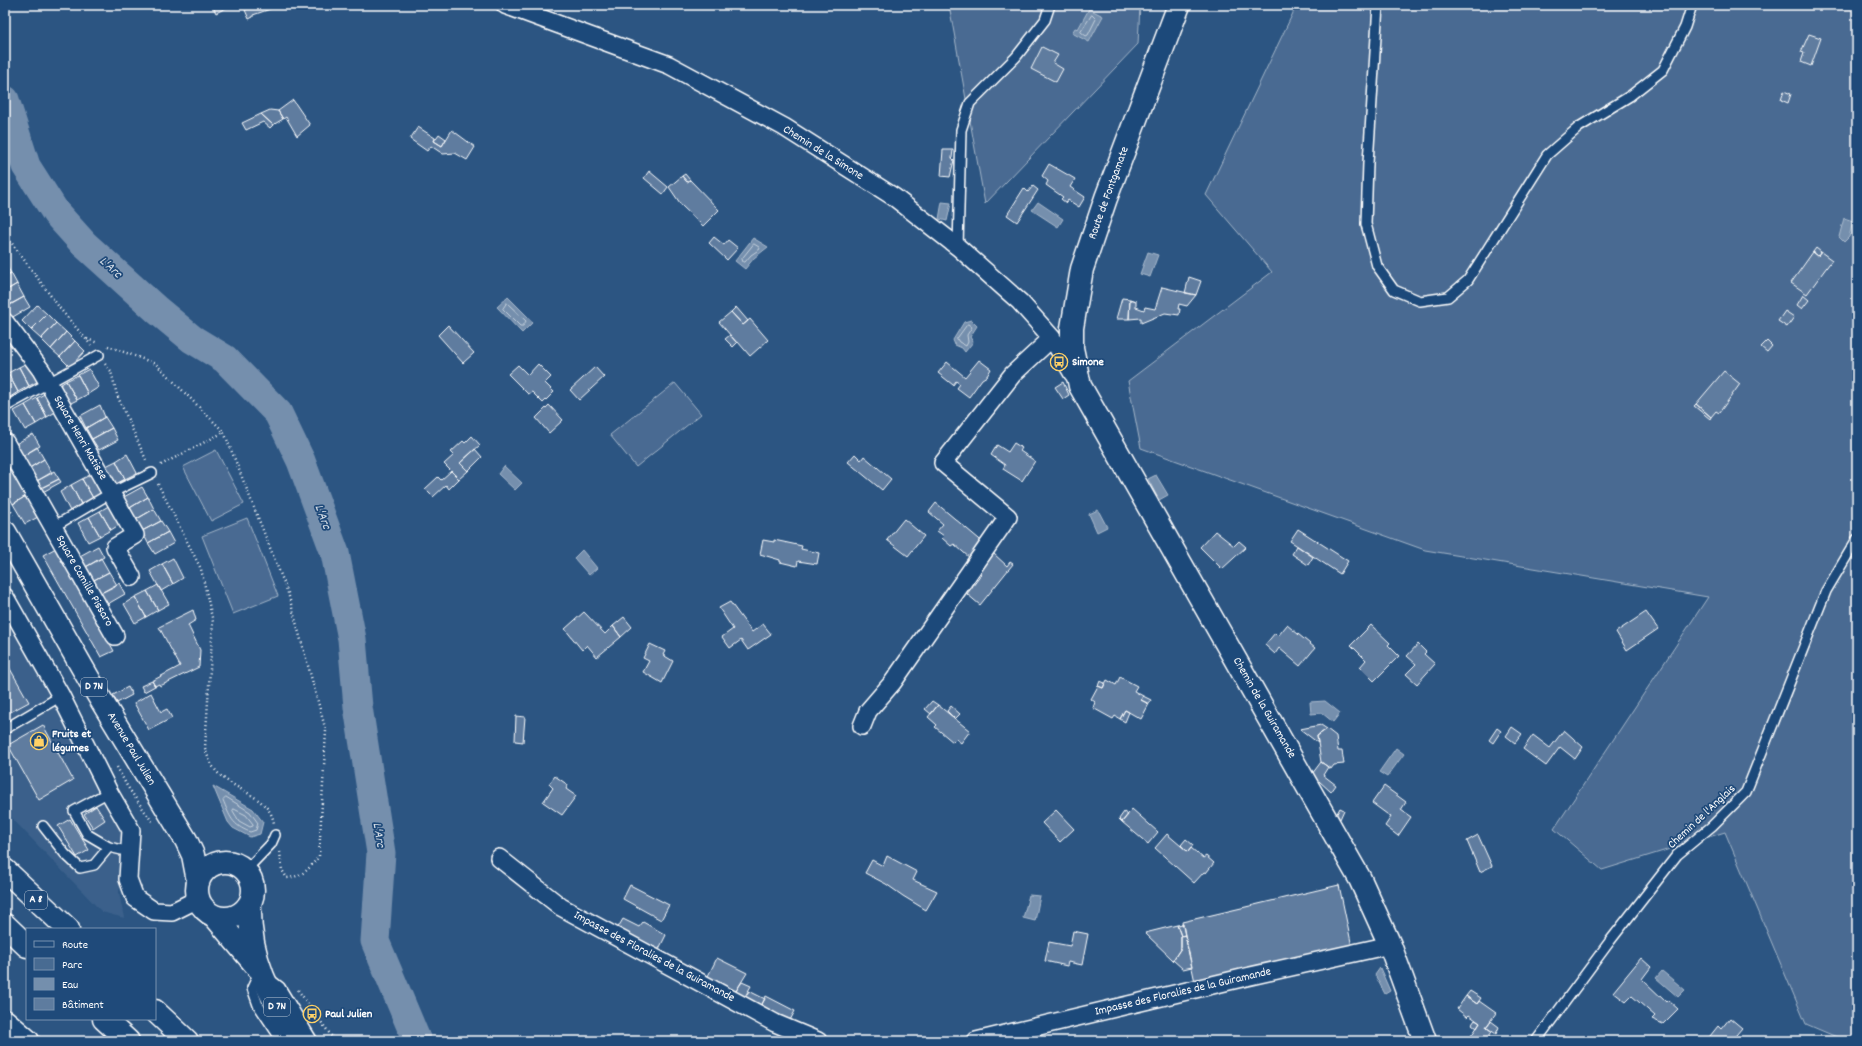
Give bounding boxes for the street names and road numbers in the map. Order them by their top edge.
street label: Chemin de la Simone [779,121,867,185]
street label: Route de Fontgamate [1084,144,1134,242]
street label: Square Henri Matisse [49,393,111,483]
street label: Square Camille Pissaro [51,532,117,630]
street label: Chemin de la Guiramande [1228,654,1300,762]
road number: D 7N [81,678,107,696]
street label: Avenue Paul Julien [102,709,160,789]
street label: Chemin de l'Anglais [1664,781,1740,853]
road number: A 8 [25,891,47,909]
street label: Impasse des Floralies de la Guiramande [570,907,738,1007]
street label: Impasse des Floralies de la Guiramande [1093,963,1273,1021]
road number: D 7N [264,998,290,1016]

